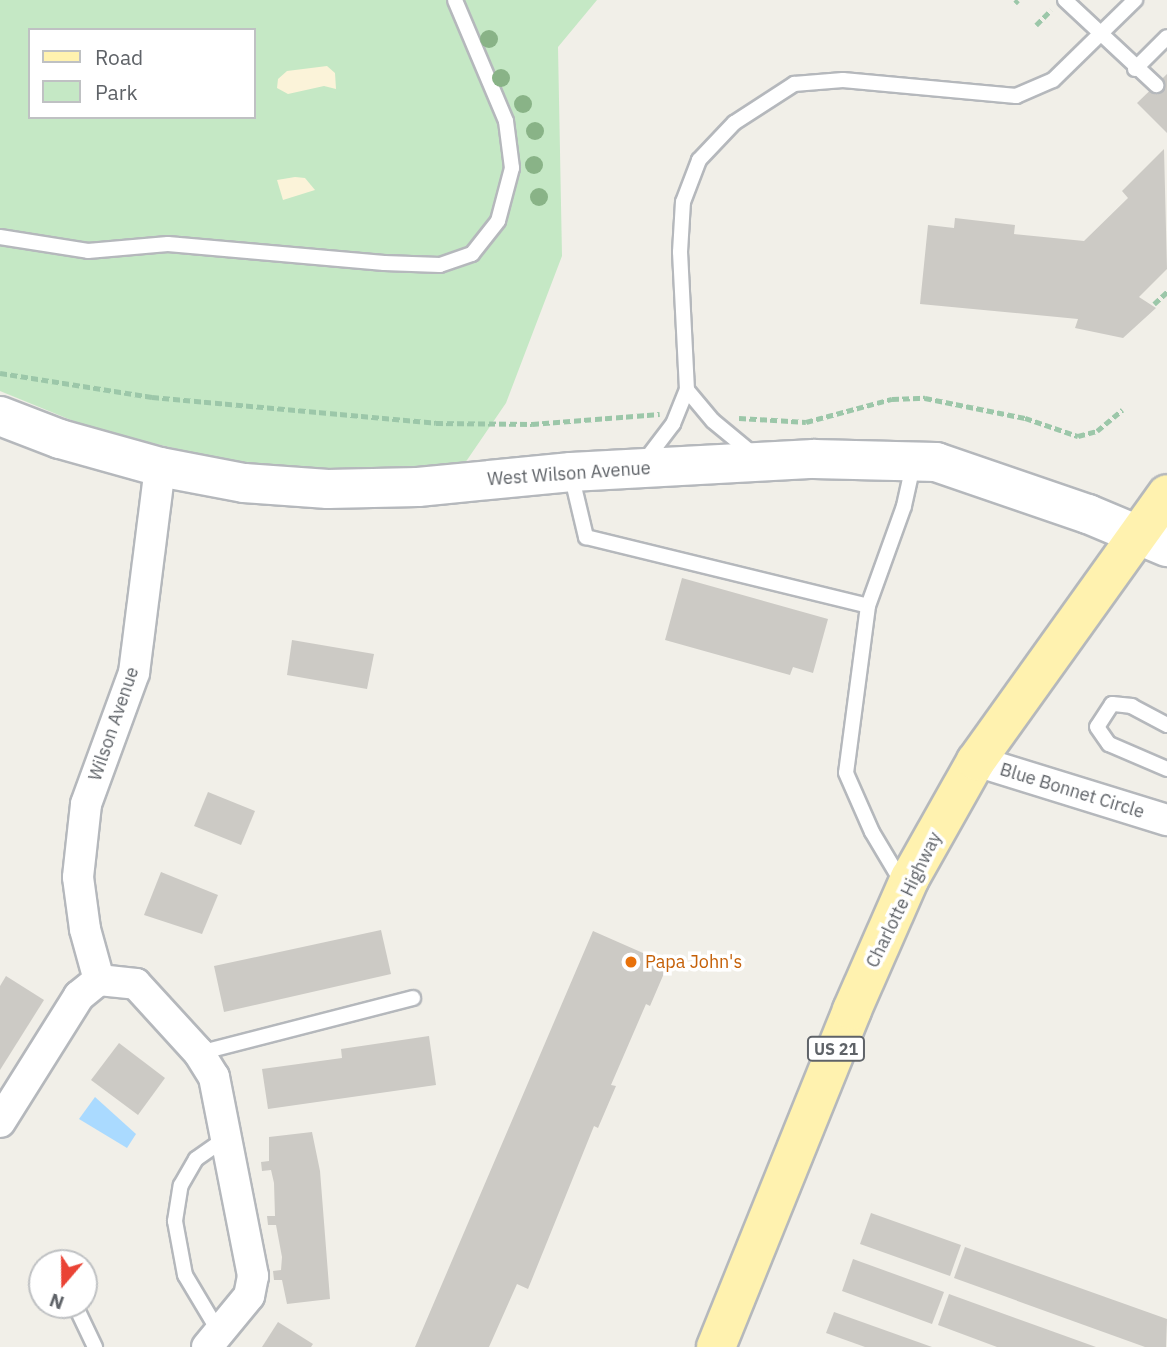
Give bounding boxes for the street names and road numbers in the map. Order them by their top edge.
street label: West Wilson Avenue [487,458,651,490]
street label: Wilson Avenue [84,664,144,784]
street label: Blue Bonnet Circle [997,759,1147,823]
street label: Charlotte Highway [862,829,946,971]
road number: US 21 [806,1036,866,1062]

